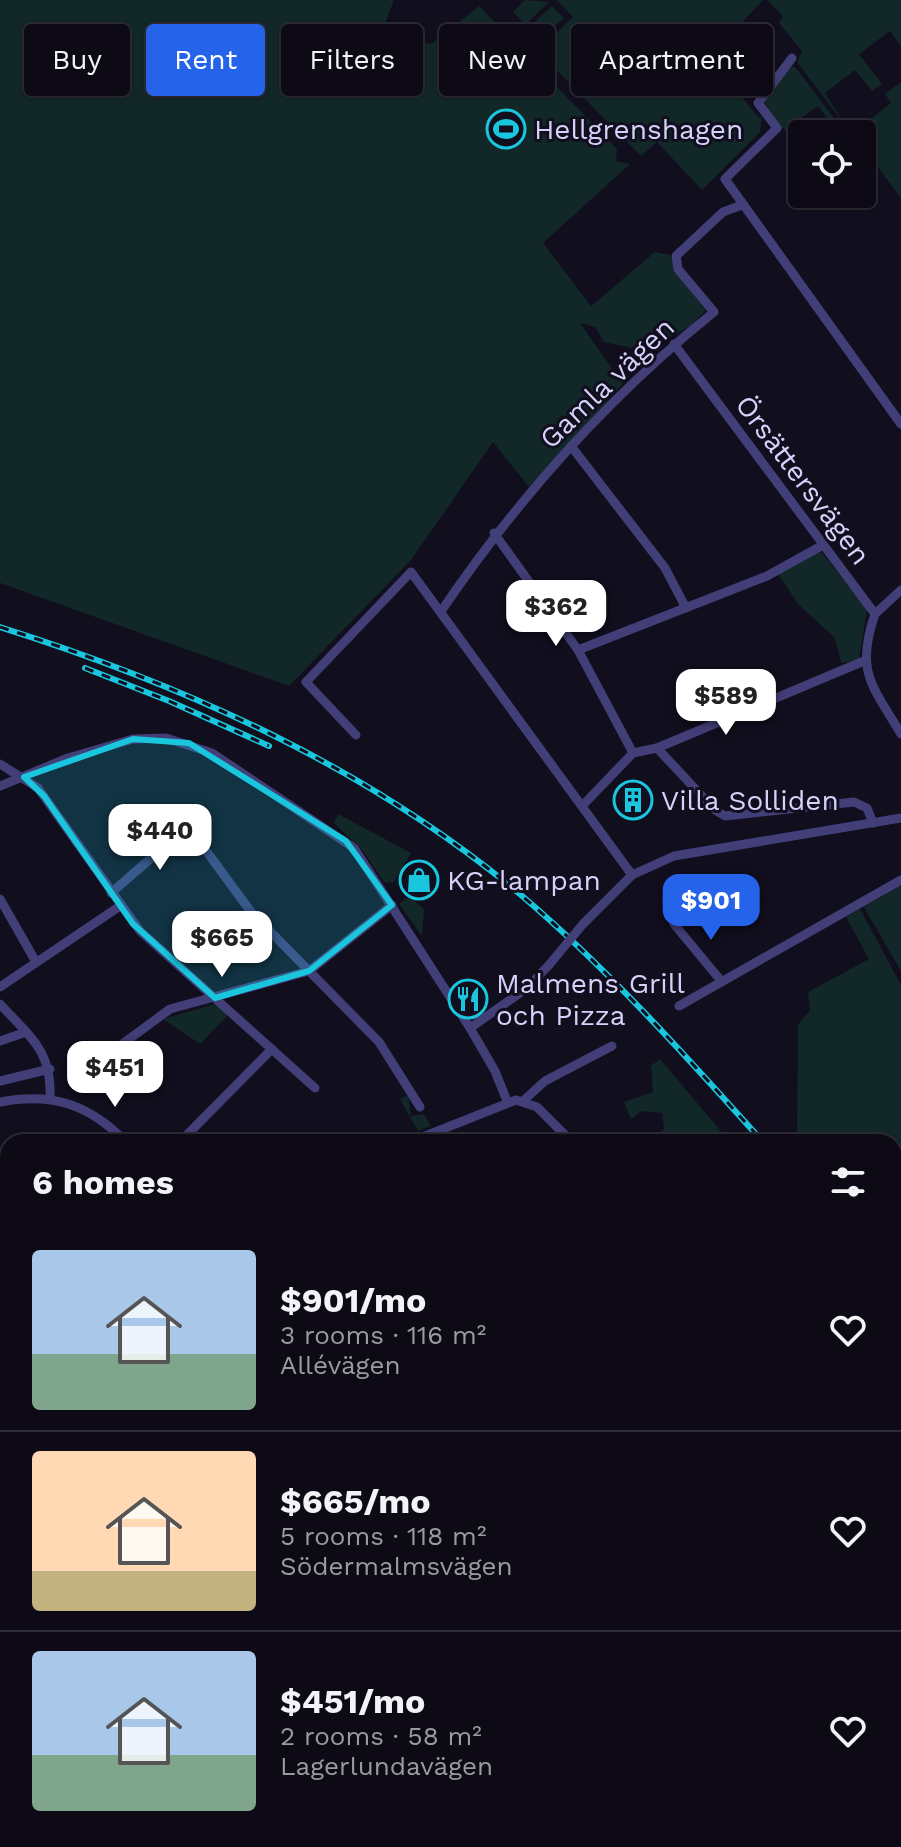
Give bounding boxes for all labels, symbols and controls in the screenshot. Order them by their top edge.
chip: Buy [24,24,130,96]
chip: Rent [146,24,265,96]
chip: Filters [281,24,423,96]
chip: New [439,24,555,96]
chip: Apartment [571,24,773,96]
sports icon: Hellgrenshagen [485,108,527,150]
place label: Hellgrenshagen [534,113,743,146]
map controls [788,120,876,208]
button: locate [788,120,876,208]
street label: Gamla vägen [533,311,681,455]
street label: Örsättersvägen [729,389,877,571]
pin: $362 [509,580,603,648]
text: $362 [524,591,588,621]
pin: $589 [679,669,773,737]
text: $589 [694,680,758,710]
building icon: Villa Solliden [612,779,654,821]
place label: Villa Solliden [661,784,839,817]
pin: $440 [113,804,207,872]
text: $440 [126,815,194,845]
shop icon: KG-lampan [398,859,440,901]
place label: KG-lampan [447,864,601,897]
pin: $901 [664,874,758,942]
text: $901 [681,885,741,915]
pin: $665 [175,911,269,979]
text: $665 [190,922,254,952]
place label: Malmens Grill och Pizza [496,967,685,1032]
restaurant icon: Malmens Grill och Pizza [447,978,489,1020]
pin: $451 [68,1041,162,1109]
text: $451 [85,1052,145,1082]
icon: filters [826,1160,870,1204]
text: 6 homes [32,1162,174,1202]
text: $901/mo [280,1280,426,1320]
icon: home [96,1282,192,1378]
icon: heart [826,1308,870,1352]
text: 3 rooms · 116 m² [280,1320,486,1350]
text: Allévägen [280,1350,401,1380]
text: $665/mo [280,1481,431,1521]
icon: home [96,1483,192,1579]
icon: heart [826,1509,870,1553]
text: 5 rooms · 118 m² [280,1521,486,1551]
text: Södermalmsvägen [280,1551,513,1581]
text: $451/mo [280,1681,425,1721]
icon: home [96,1683,192,1779]
icon: heart [826,1709,870,1753]
text: 2 rooms · 58 m² [280,1721,482,1751]
text: Lagerlundavägen [280,1751,493,1781]

